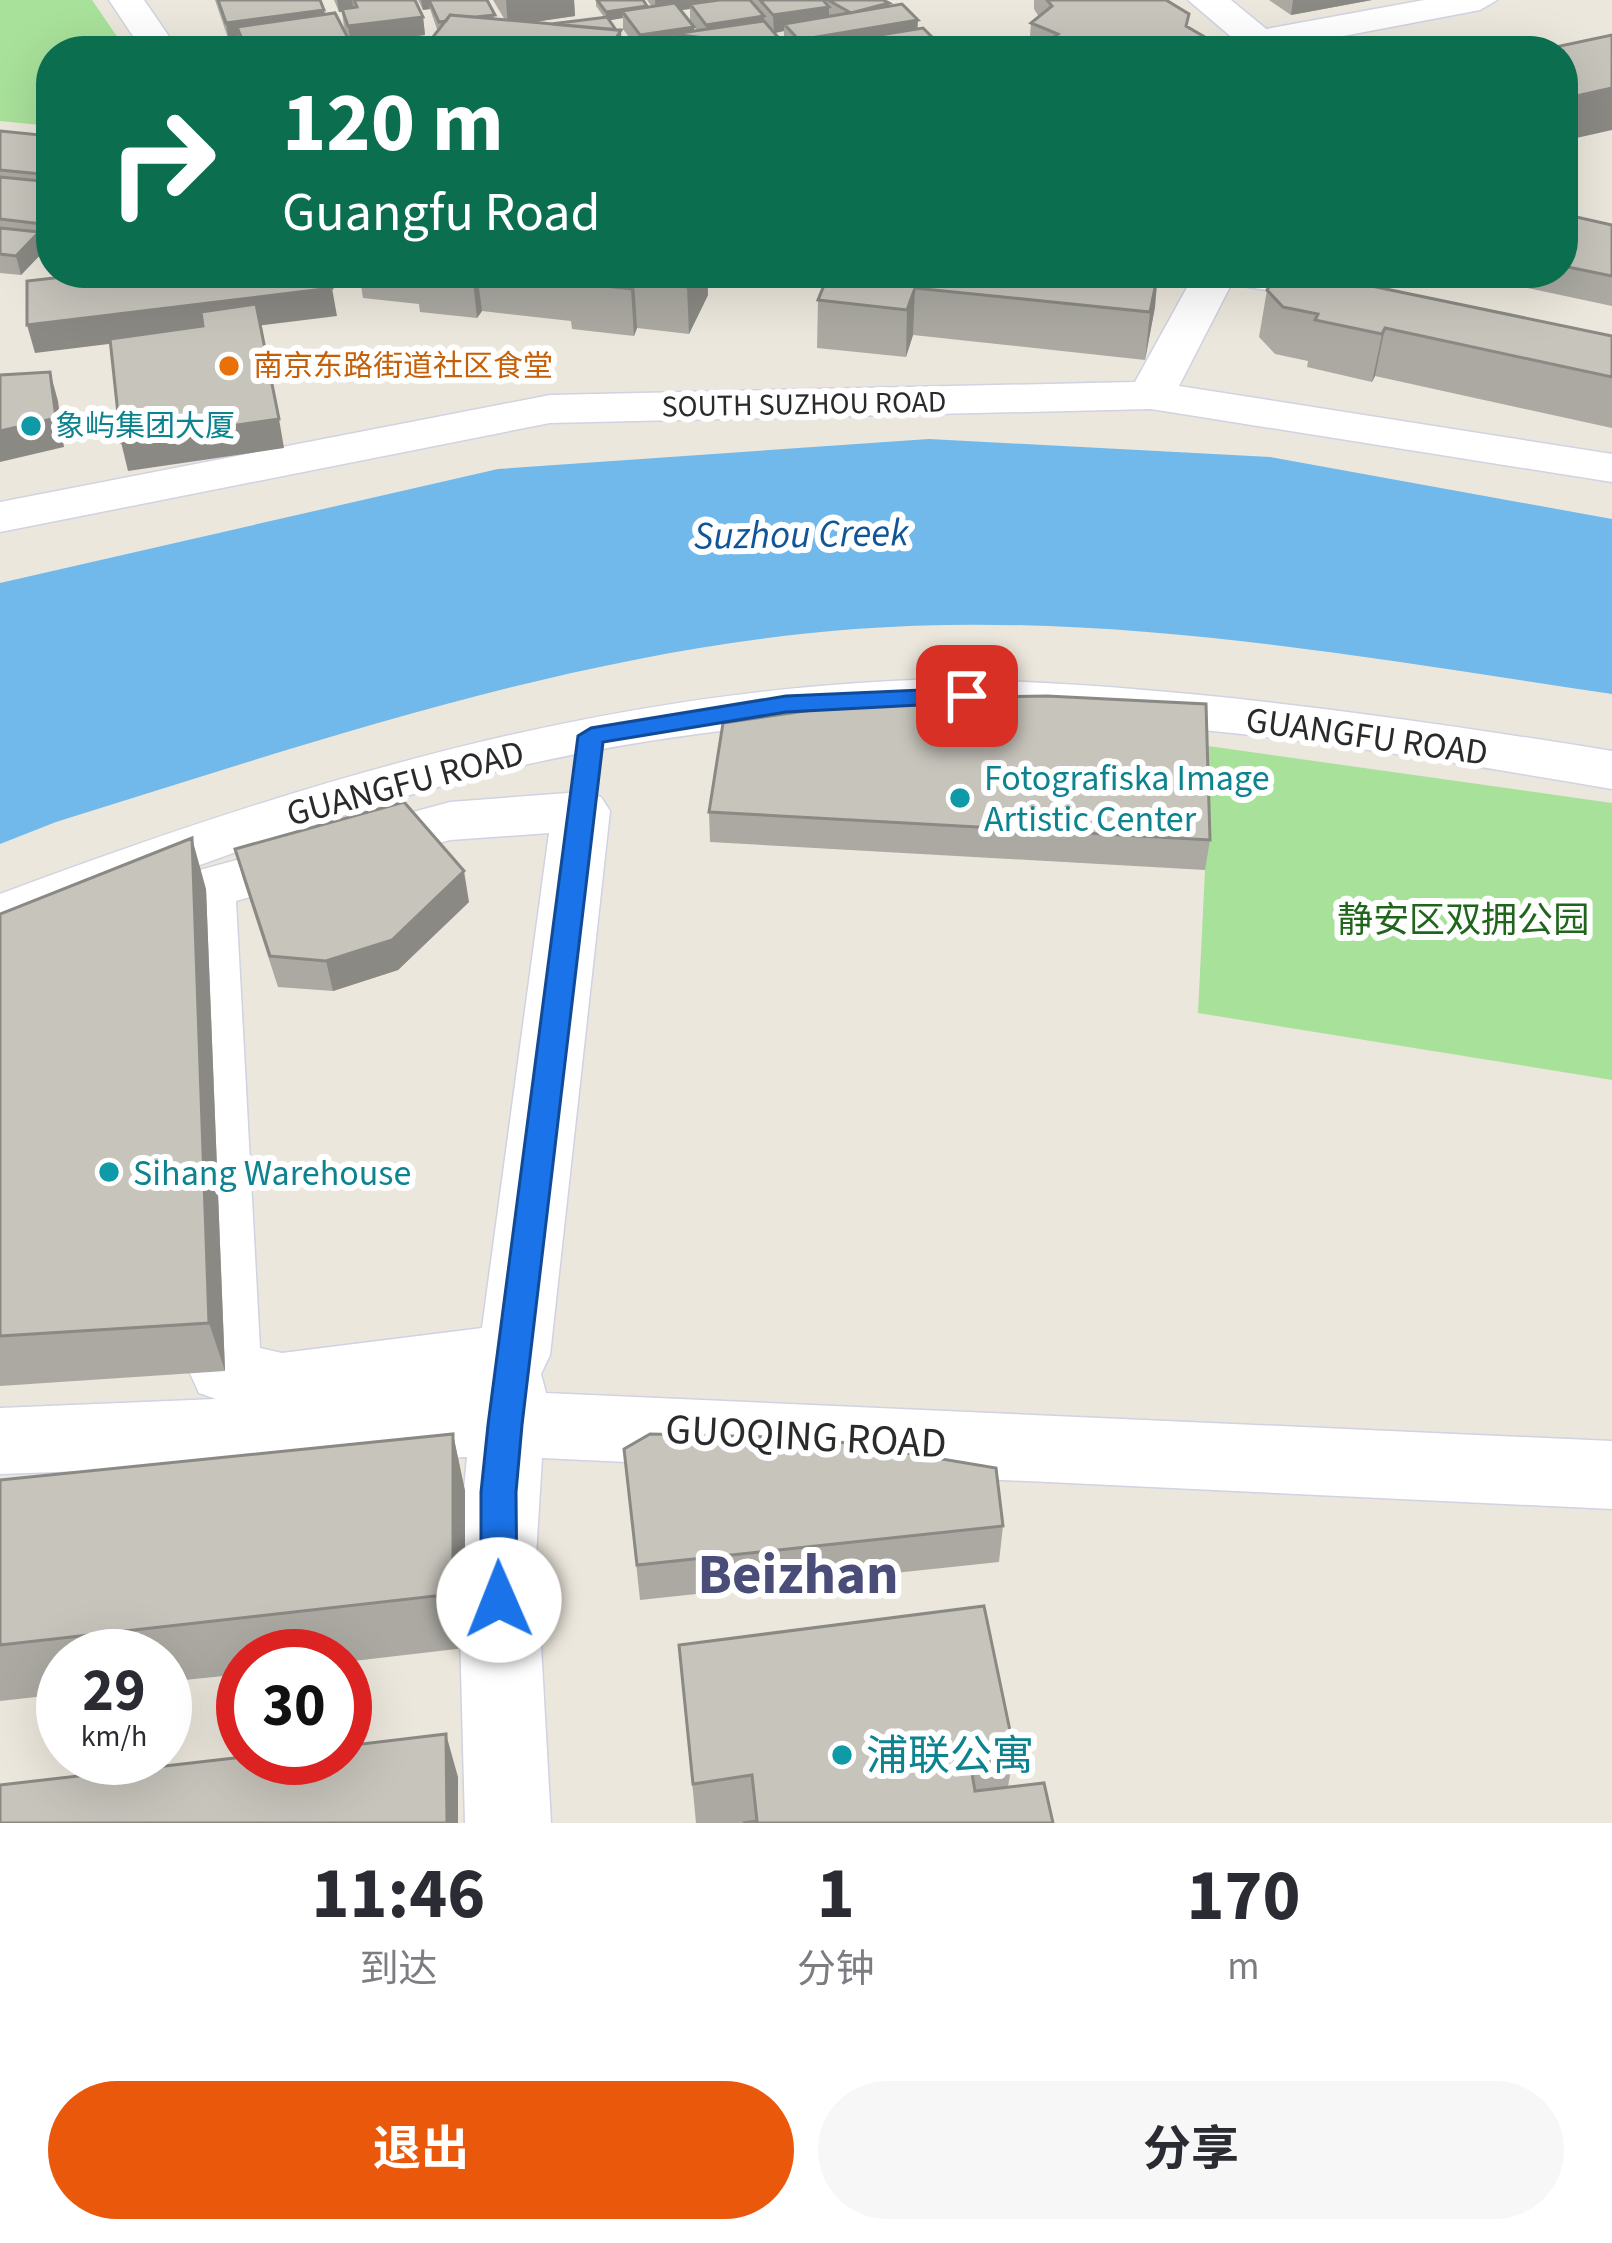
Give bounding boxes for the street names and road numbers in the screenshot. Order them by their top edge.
street label: SOUTH SUZHOU ROAD [661,381,947,428]
street label: GUANGFU ROAD [1243,694,1491,779]
street label: GUANGFU ROAD [281,727,530,840]
street label: GUOQING ROAD [664,1400,948,1474]

